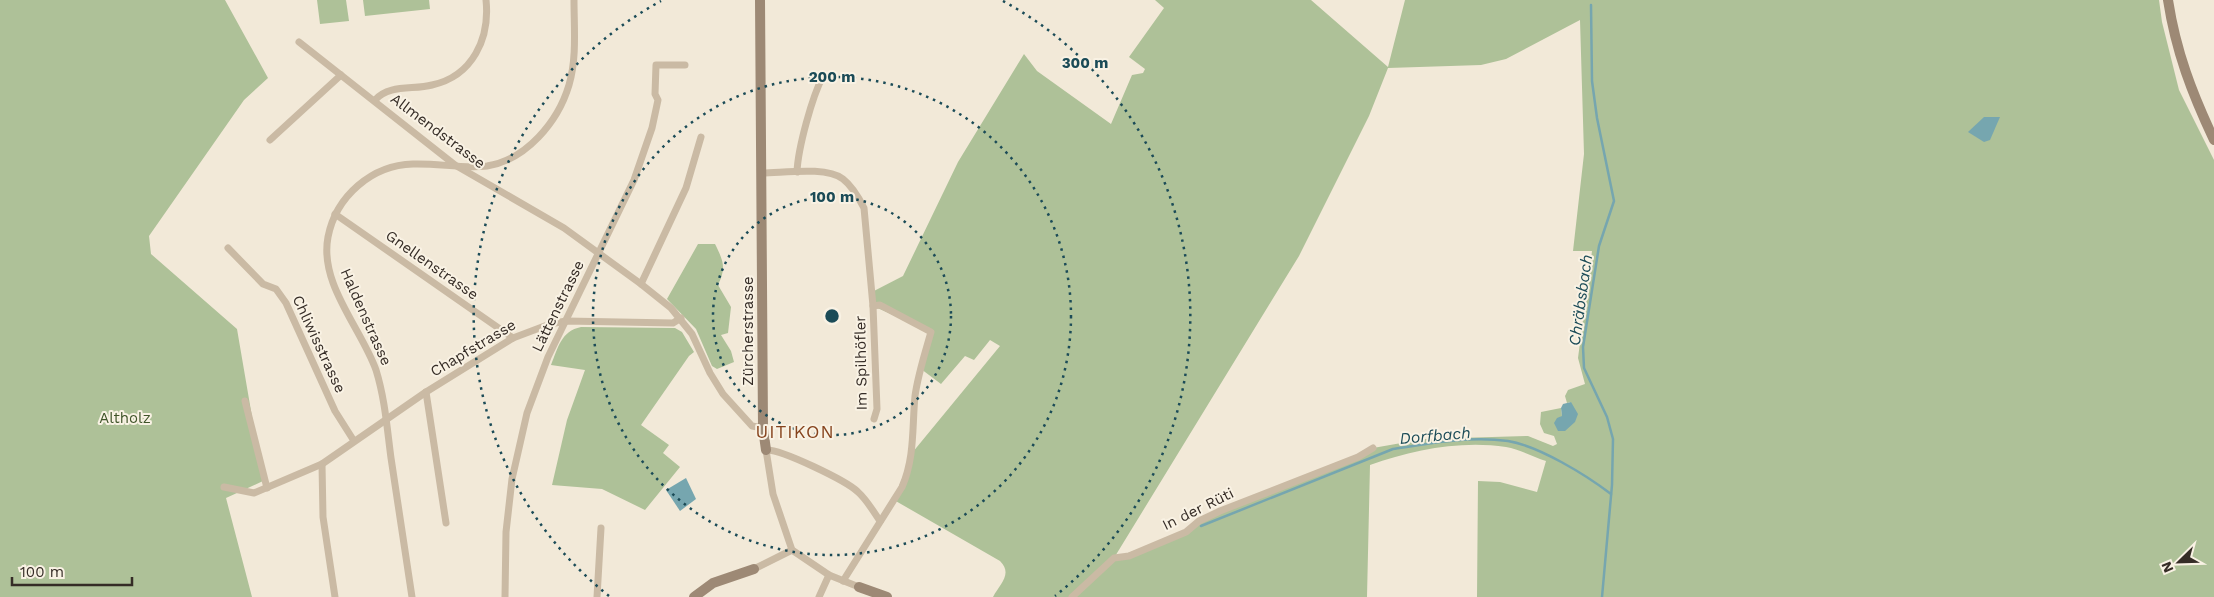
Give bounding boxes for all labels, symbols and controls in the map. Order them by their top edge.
text: 300 m [1062,54,1108,72]
text: 200 m [809,68,855,86]
street label: Allmendstrasse [387,90,489,172]
text: 100 m [810,188,854,206]
street label: Gnellenstrasse [382,226,482,304]
water label: Chräbsbach [1565,253,1596,347]
street label: Lättenstrasse [528,257,588,355]
street label: Haldenstrasse [337,266,395,368]
street label: Zürcherstrasse [739,276,757,386]
street label: Chliwisstrasse [289,292,349,396]
centre of rings [823,307,841,325]
street label: Chapfstrasse [427,315,519,381]
street label: Im Spilhöfler [851,315,871,411]
park label: Altholz [99,409,151,427]
district label: UITIKON [755,421,835,442]
water label: Dorfbach [1399,423,1471,448]
street label: In der Rüti [1159,484,1237,534]
north arrow [2154,537,2204,587]
scale bar [12,554,132,586]
text: N [2158,559,2176,575]
text: 100 m [20,563,64,581]

